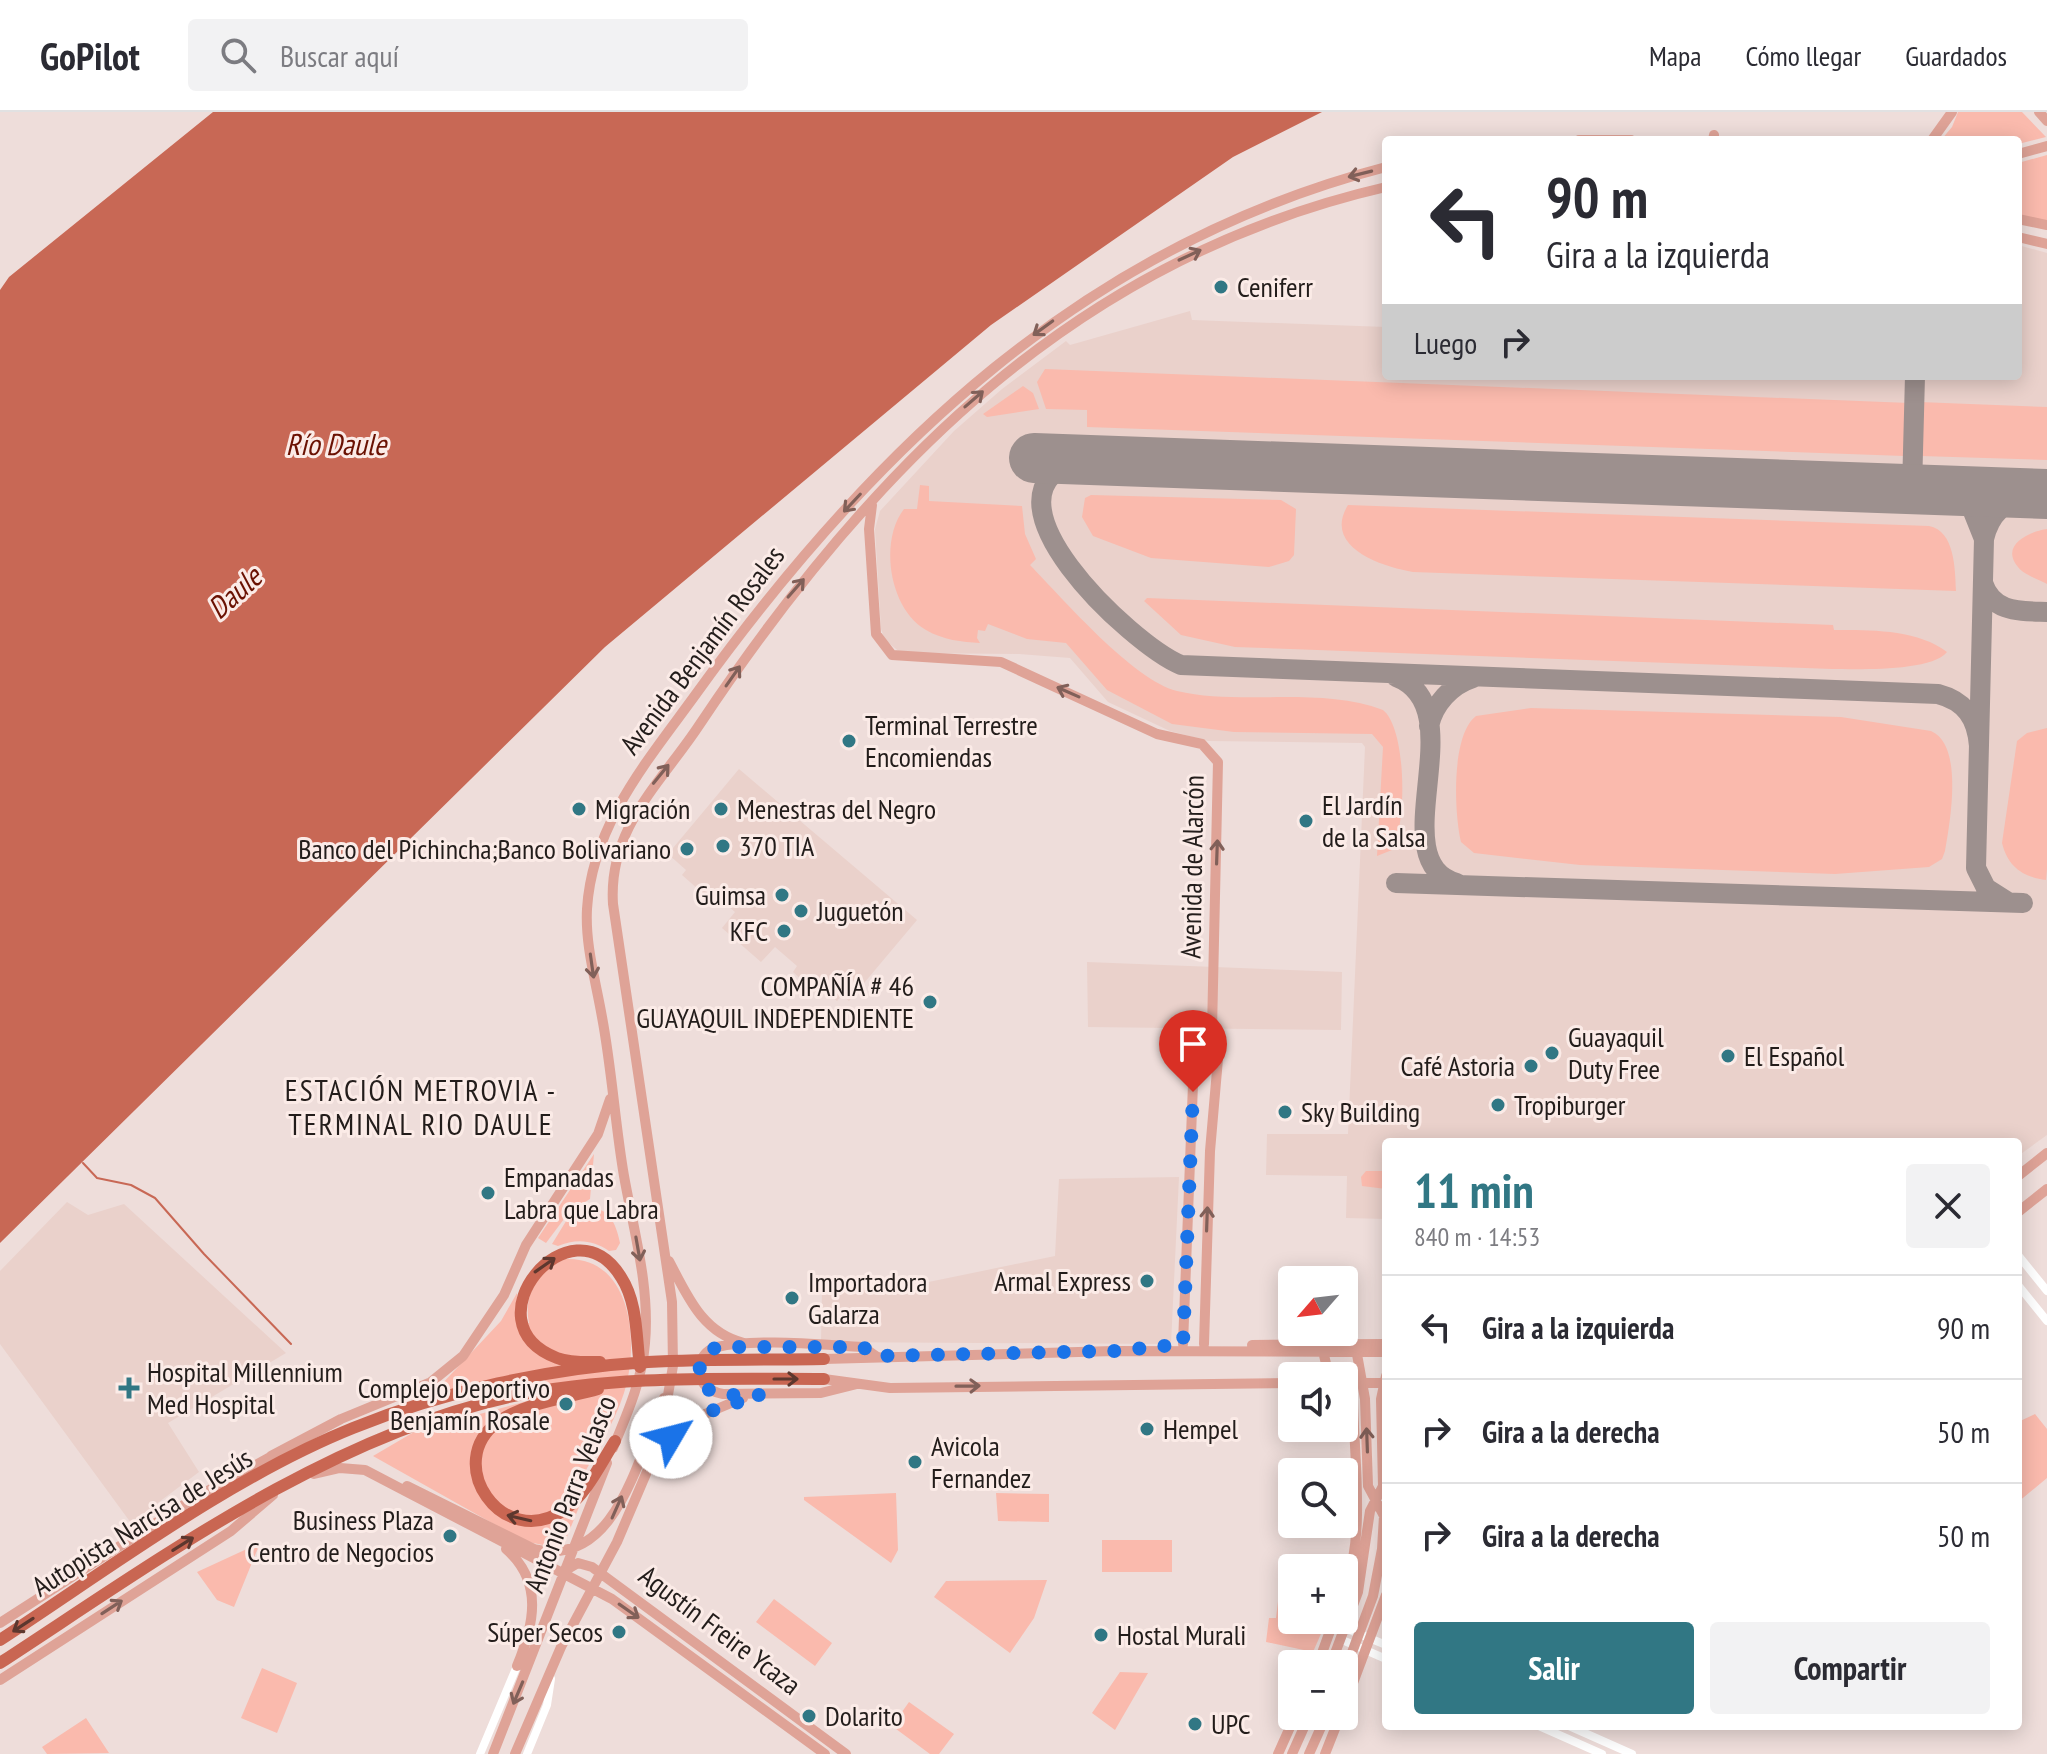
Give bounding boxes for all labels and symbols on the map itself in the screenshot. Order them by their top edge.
one-way arrow [1348,167,1373,182]
one-way arrow [1177,247,1201,262]
place label: Ceniferr [1237,268,1313,305]
marker: Ceniferr [1212,278,1230,296]
one-way arrow [1033,320,1055,336]
one-way arrow [964,390,984,408]
water label: Río Daule [286,424,388,463]
one-way arrow [844,493,862,513]
street label: Avenida Benjamín Rosales [611,538,792,761]
water label: Daule [199,556,271,627]
one-way arrow [787,578,805,599]
one-way arrow [725,665,741,687]
one-way arrow [1056,683,1081,698]
place label: Terminal Terrestre Encomiendas [865,706,1038,775]
marker: Terminal Terrestre Encomiendas [840,732,858,750]
one-way arrow [653,764,670,785]
street label: Avenida de Alarcón [1171,775,1212,959]
place label: El Jardín de la Salsa [1322,786,1426,855]
place label: Migración [595,790,690,827]
place label: Menestras del Negro [737,790,936,827]
marker: Migración [570,800,588,818]
marker: Menestras del Negro [712,800,730,818]
marker: El Jardín de la Salsa [1297,812,1315,830]
place label: 370 TIA [739,827,815,864]
place label: Banco del Pichincha;Banco Bolivariano [298,830,671,867]
marker: 370 TIA [714,837,732,855]
one-way arrow [1210,839,1225,866]
marker: Banco del Pichincha;Banco Bolivariano [678,840,696,858]
place label: Guimsa [695,876,766,913]
marker: Guimsa [773,886,791,904]
place label: Juguetón [816,892,904,929]
marker: Juguetón [792,902,810,920]
place label: KFC [730,912,768,949]
marker: KFC [775,922,793,940]
one-way arrow [585,953,600,978]
place label: COMPAÑÍA # 46 GUAYAQUIL INDEPENDIENTE [636,967,914,1036]
marker: COMPAÑÍA # 46 GUAYAQUIL INDEPENDIENTE [921,993,939,1011]
pin [1159,1010,1227,1092]
place label: Guayaquil Duty Free [1568,1018,1664,1087]
place label: El Español [1744,1037,1845,1074]
marker: Guayaquil Duty Free [1543,1044,1561,1062]
place label: Café Astoria [1400,1047,1515,1084]
marker: El Español [1719,1047,1737,1065]
marker: Café Astoria [1522,1057,1540,1075]
district label: ESTACIÓN METROVIA - TERMINAL RIO DAULE [285,1070,557,1143]
place label: Tropiburger [1514,1086,1626,1123]
place label: Sky Building [1301,1093,1420,1130]
marker: Tropiburger [1489,1096,1507,1114]
marker: Sky Building [1276,1103,1294,1121]
place label: Empanadas Labra que Labra [504,1158,659,1227]
marker: Empanadas Labra que Labra [479,1184,497,1202]
one-way arrow [1200,1206,1215,1233]
one-way arrow [631,1235,646,1261]
one-way arrow [534,1257,555,1274]
place label: Armal Express [994,1262,1131,1299]
place label: Importadora Galarza [808,1263,927,1332]
north arrow [1278,1266,1358,1346]
marker: Armal Express [1138,1272,1156,1290]
marker: Importadora Galarza [783,1289,801,1307]
place label: Hospital Millennium Med Hospital [147,1353,343,1422]
place label: Complejo Deportivo Benjamín Rosale [358,1369,550,1438]
one-way arrow [772,1371,799,1387]
marker: Hospital Millennium Med Hospital [118,1377,140,1399]
one-way arrow [954,1379,981,1394]
street label: Antonio Parra Velasco [515,1390,624,1598]
marker: Complejo Deportivo Benjamín Rosale [557,1395,575,1413]
position arrow [629,1395,713,1479]
place label: Hempel [1163,1410,1239,1447]
marker: Hempel [1138,1420,1156,1438]
place label: Avicola Fernandez [931,1427,1031,1496]
one-way arrow [1359,1427,1374,1454]
street label: Autopista Narcisa de Jesús [25,1439,259,1604]
marker: Avicola Fernandez [906,1453,924,1471]
one-way arrow [610,1495,625,1519]
place label: Business Plaza Centro de Negocios [247,1501,434,1570]
one-way arrow [507,1510,533,1525]
marker: Business Plaza Centro de Negocios [441,1527,459,1545]
one-way arrow [171,1535,194,1551]
street label: Agustín Freire Ycaza [632,1557,809,1703]
one-way arrow [101,1598,123,1615]
one-way arrow [618,1603,640,1619]
place label: Súper Secos [487,1613,603,1650]
place label: Hostal Murali [1117,1616,1246,1653]
one-way arrow [12,1617,34,1634]
marker: Súper Secos [610,1623,628,1641]
marker: Hostal Murali [1092,1626,1110,1644]
one-way arrow [510,1681,525,1705]
place label: Dolarito [825,1697,903,1734]
place label: UPC [1211,1705,1251,1742]
marker: Dolarito [800,1707,818,1725]
marker: UPC [1186,1715,1204,1733]

